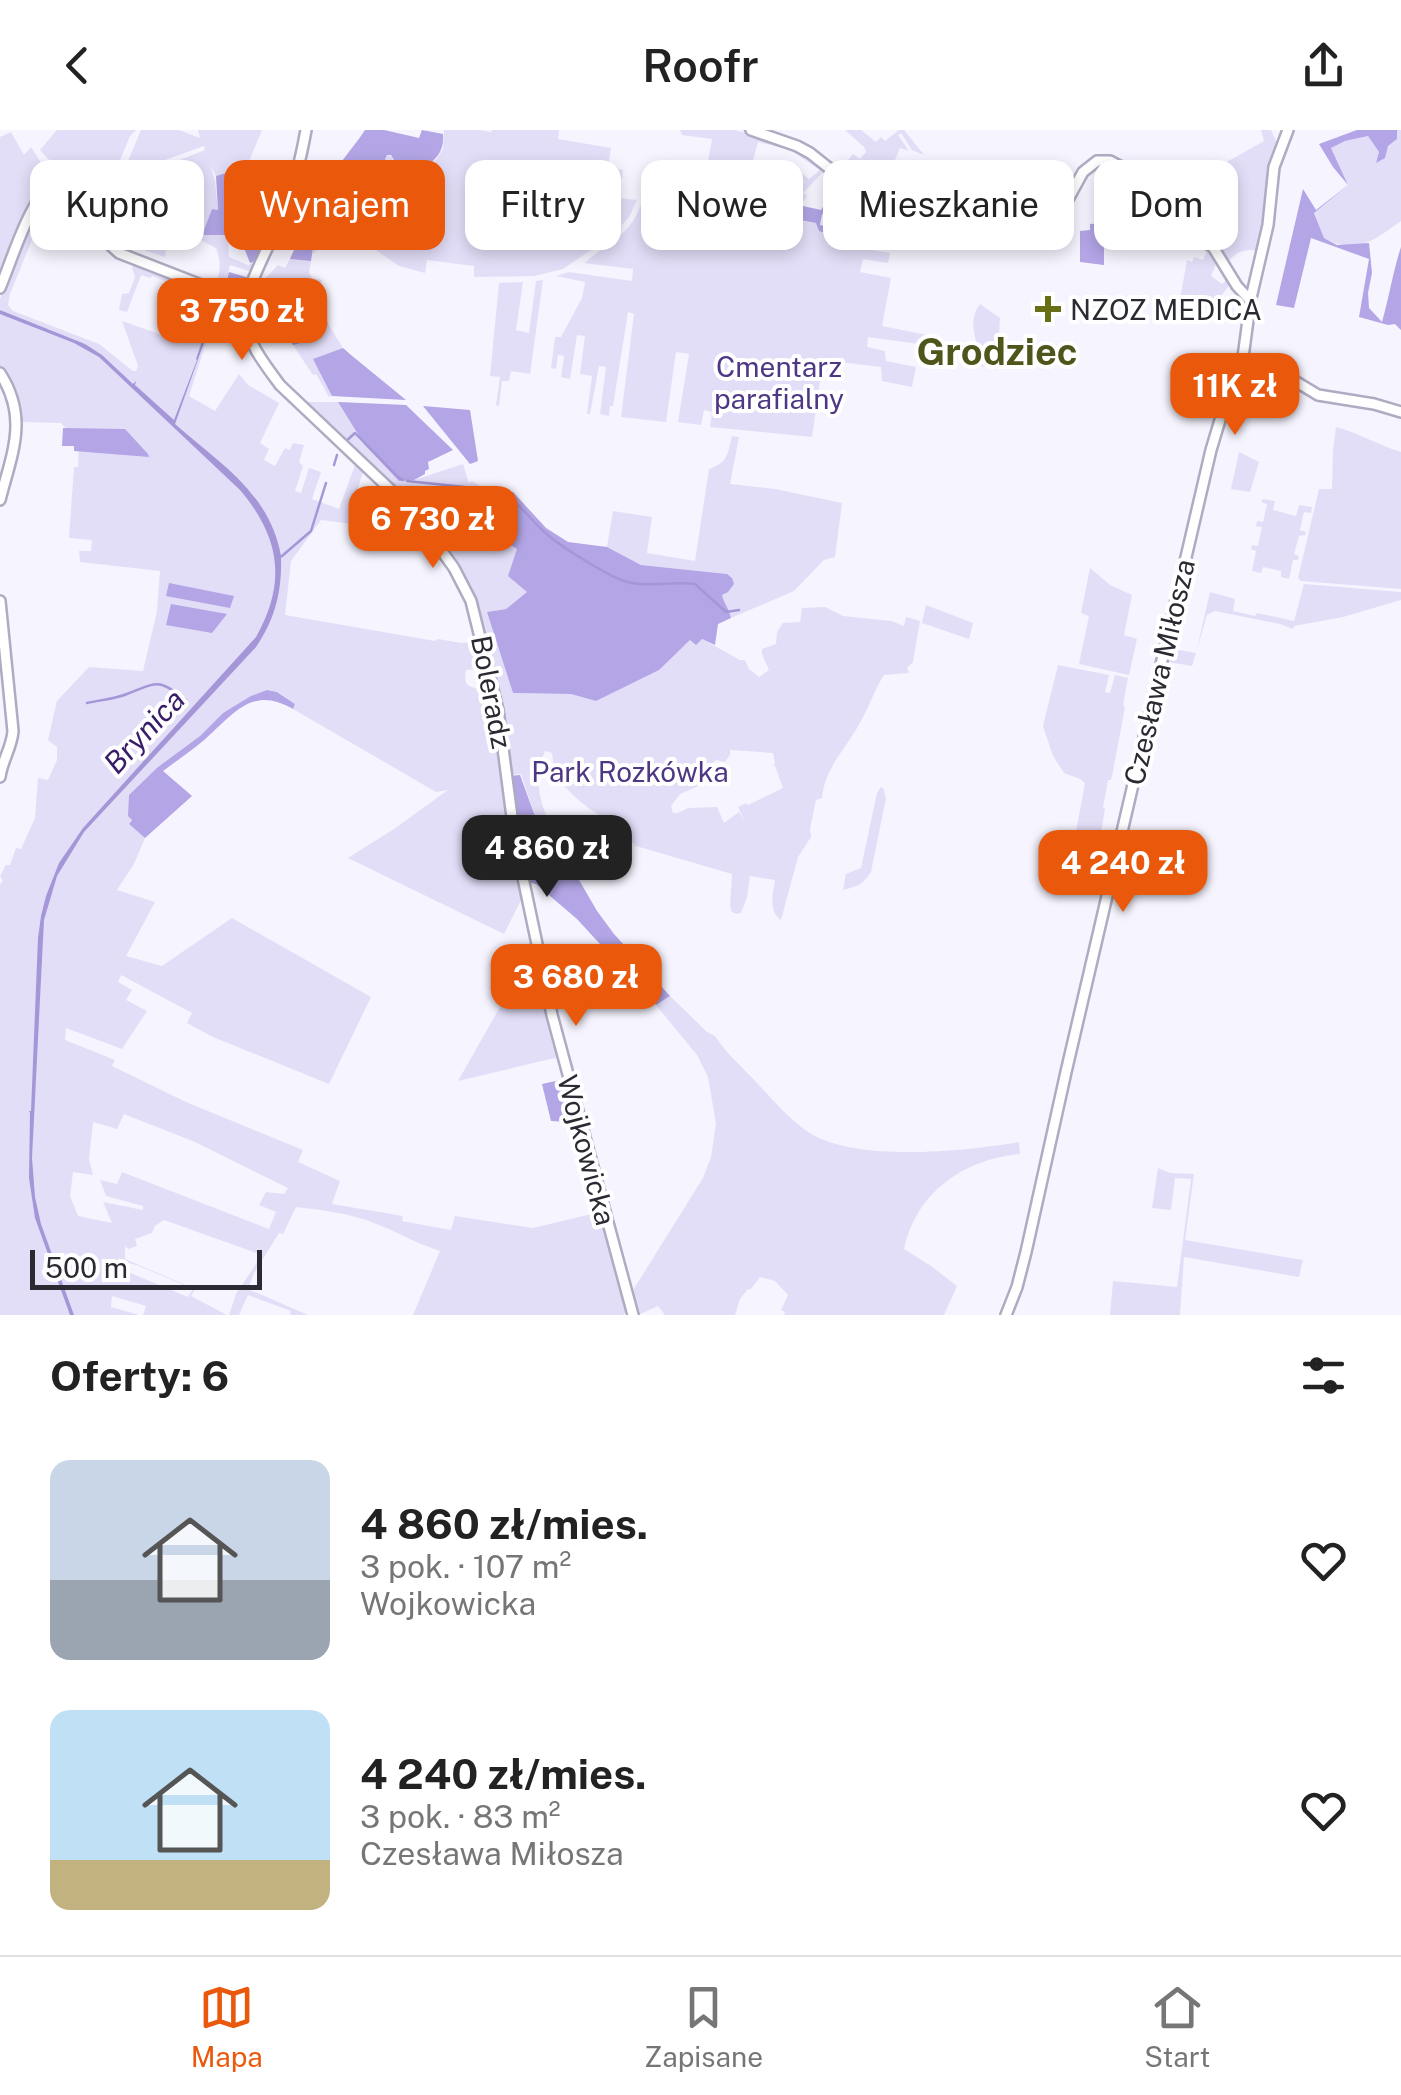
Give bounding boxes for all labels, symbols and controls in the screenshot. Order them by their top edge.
icon: back [50,38,105,93]
icon: share [1296,38,1351,93]
text: Roofr [642,39,759,92]
chip: Kupno [30,160,204,250]
chip: Wynajem [224,160,445,250]
chip: Filtry [465,160,621,250]
chip: Nowe [641,160,803,250]
chip: Mieszkanie [823,160,1074,250]
chip: Dom [1094,160,1238,250]
pin: 3 750 zł [139,278,345,363]
text: 3 750 zł [179,292,305,329]
place label: NZOZ MEDICA [1070,293,1262,326]
marker: NZOZ MEDICA [1035,296,1061,322]
district label: Grodziec [916,329,1078,374]
park label: Cmentarz parafialny [714,350,844,415]
pin: 11K zł [1154,353,1316,438]
text: 11K zł [1192,367,1278,404]
pin: 6 730 zł [330,486,536,571]
text: 6 730 zł [371,500,495,537]
street label: Czesława Miłosza [1117,556,1201,788]
street label: Boleradz [465,633,519,751]
water label: Brynica [96,681,192,781]
park label: Park Rozkówka [531,755,729,788]
pin: 4 860 zł [444,815,650,900]
text: 4 860 zł [484,829,610,866]
pin: 4 240 zł [1020,830,1226,915]
text: 4 240 zł [1060,844,1186,881]
pin: 3 680 zł [473,944,679,1029]
text: 3 680 zł [513,958,639,995]
street label: Wojkowicka [551,1071,623,1229]
scale bar [30,1245,262,1290]
text: 500 m [45,1251,128,1284]
icon: filters [1296,1348,1351,1403]
text: Oferty: 6 [50,1351,229,1400]
text: 4 860 zł/mies. [360,1499,648,1548]
icon: home [130,1500,250,1620]
icon: heart [1296,1533,1351,1588]
text: 3 pok. · 107 m² [360,1548,571,1585]
text: Wojkowicka [360,1585,536,1622]
text: 4 240 zł/mies. [360,1749,647,1798]
icon: home [130,1750,250,1870]
icon: heart [1296,1783,1351,1838]
text: 3 pok. · 83 m² [360,1798,561,1835]
text: Czesława Miłosza [360,1835,624,1872]
tab: Mapa [191,1980,263,2073]
tab: Zapisane [644,1980,763,2073]
tab: Start [1144,1980,1210,2073]

